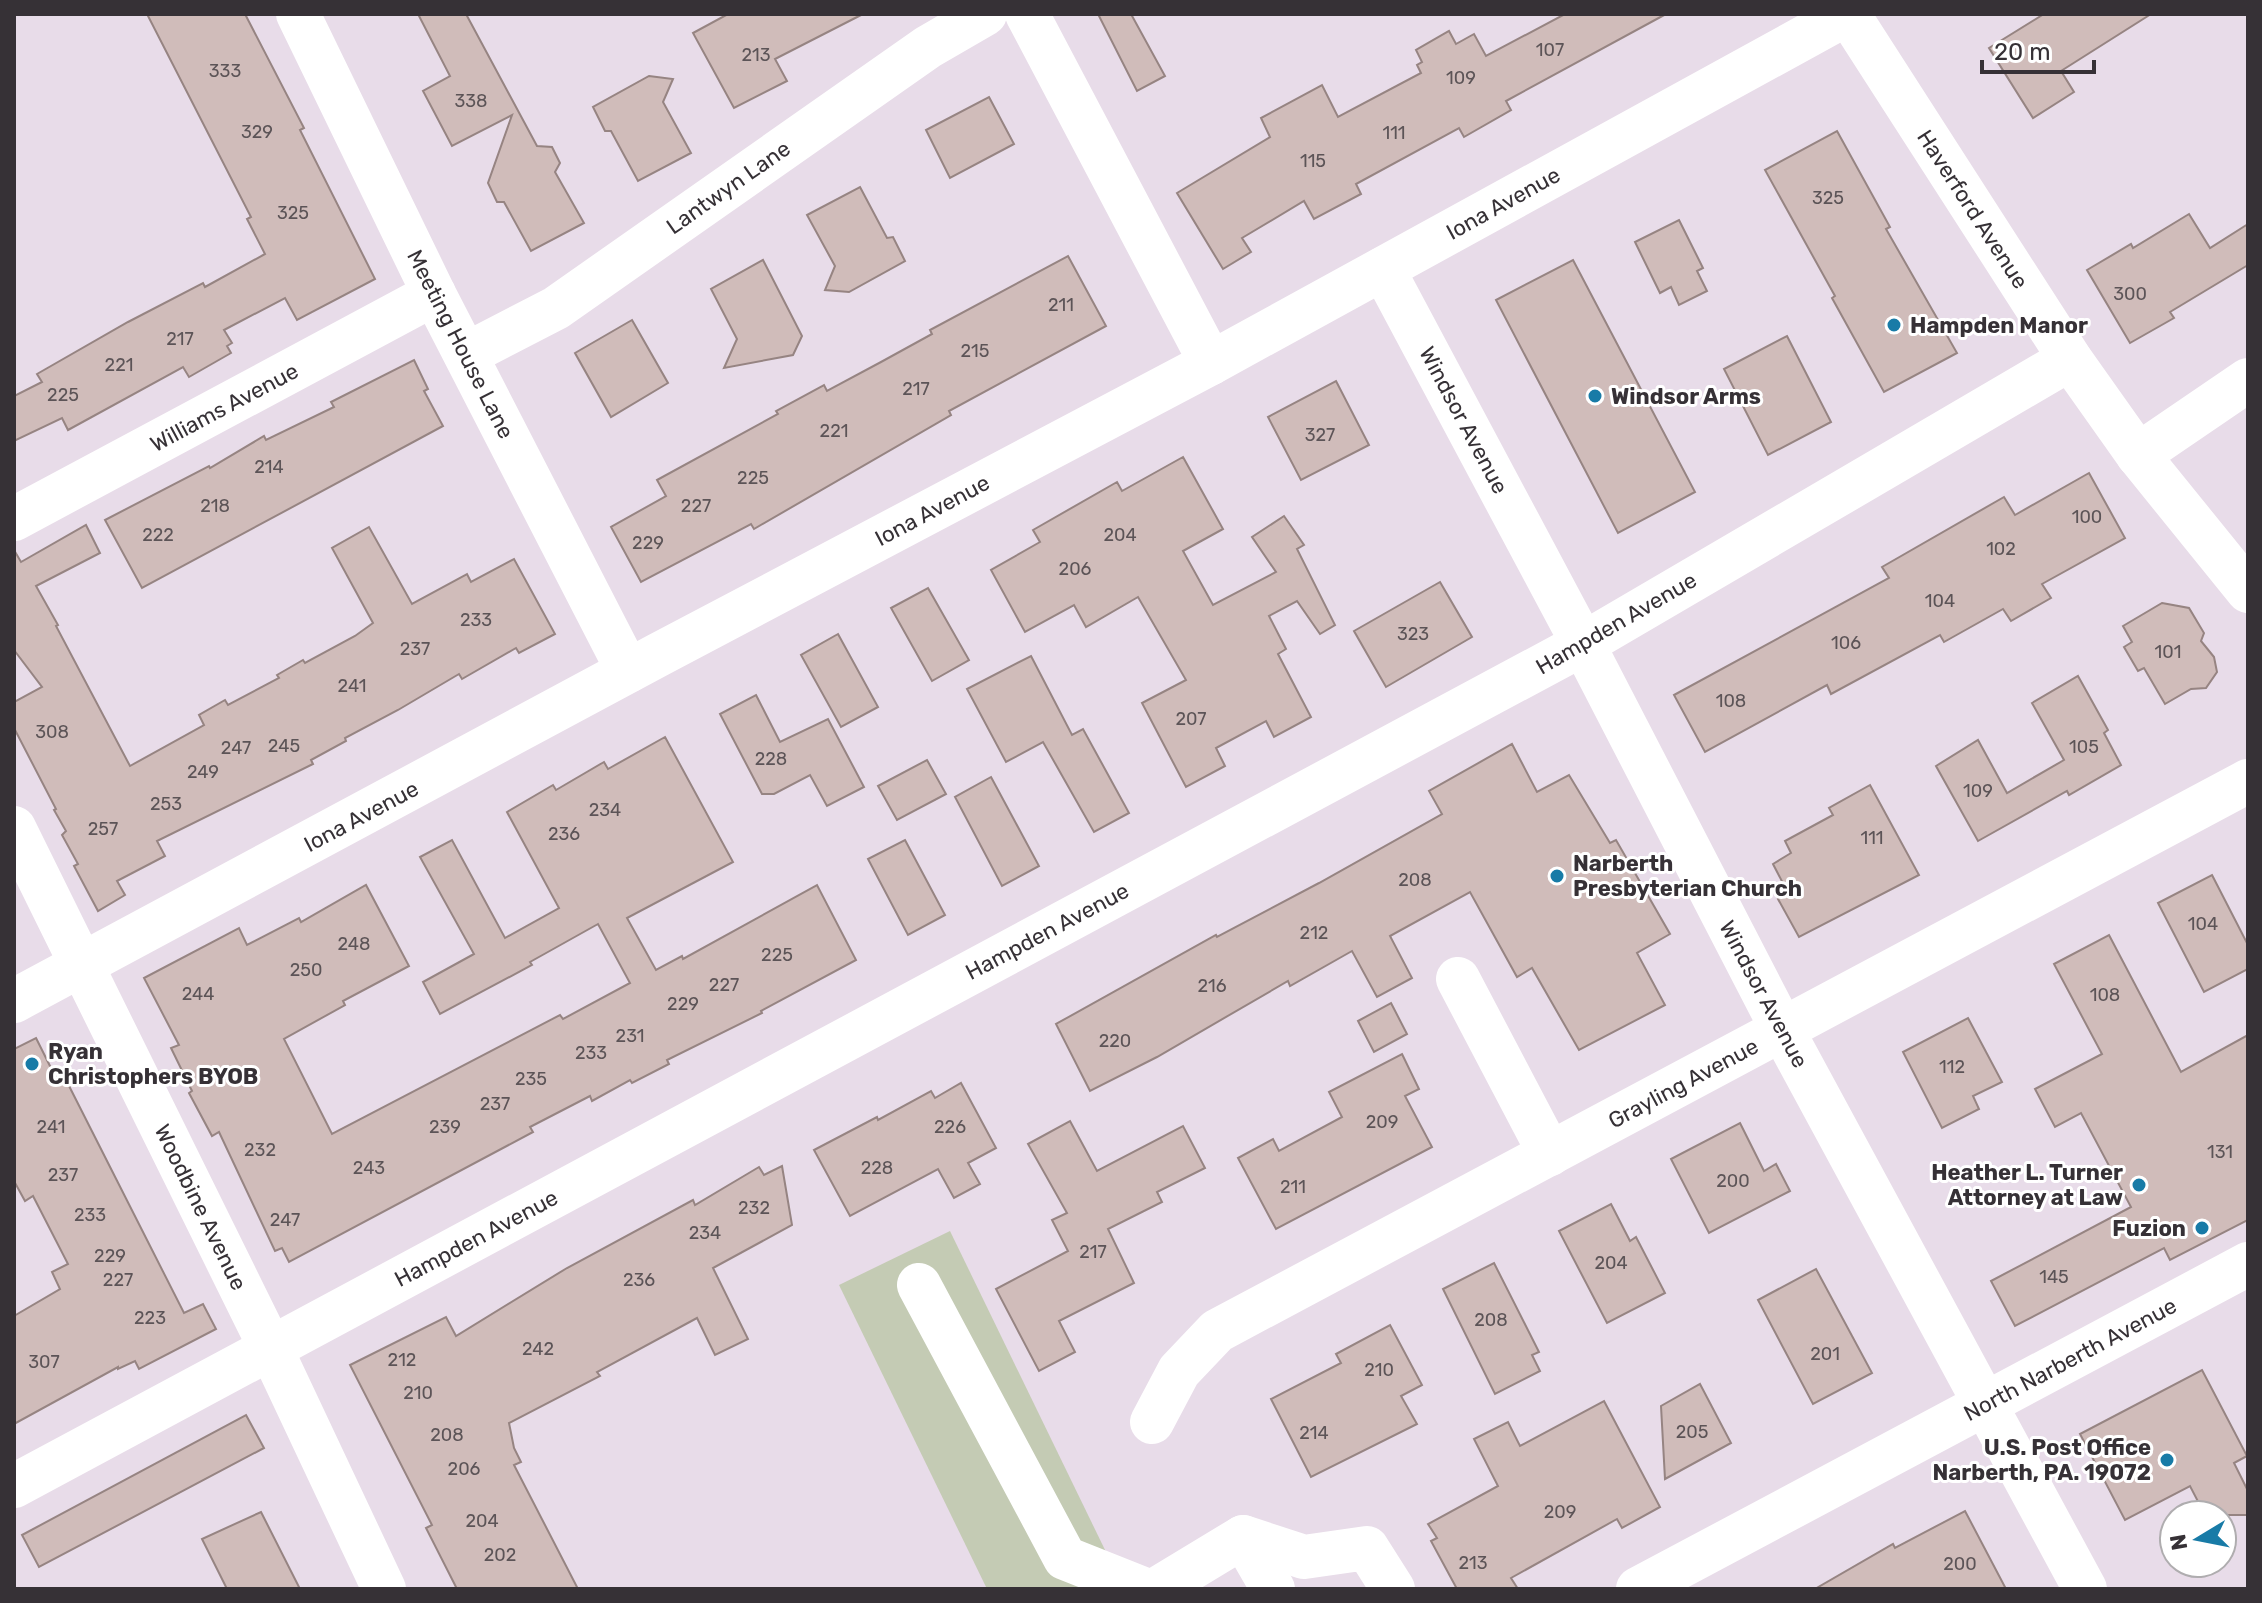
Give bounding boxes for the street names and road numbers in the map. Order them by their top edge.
street label: Haverford Avenue [1911,125,2034,294]
street label: Lantwyn Lane [661,135,795,240]
street label: Iona Avenue [1442,161,1565,246]
street label: Meeting House Lane [401,245,520,443]
street label: Windsor Avenue [1413,342,1514,499]
street label: Williams Avenue [146,357,303,458]
street label: Iona Avenue [870,469,994,552]
street label: Hampden Avenue [1531,566,1701,680]
street label: Iona Avenue [299,775,423,858]
street label: Hampden Avenue [961,877,1134,986]
street label: Windsor Avenue [1713,916,1814,1073]
street label: Grayling Avenue [1604,1033,1763,1134]
street label: Woodbine Avenue [149,1120,252,1295]
street label: Hampden Avenue [390,1184,563,1293]
street label: North Narberth Avenue [1959,1292,2181,1427]

